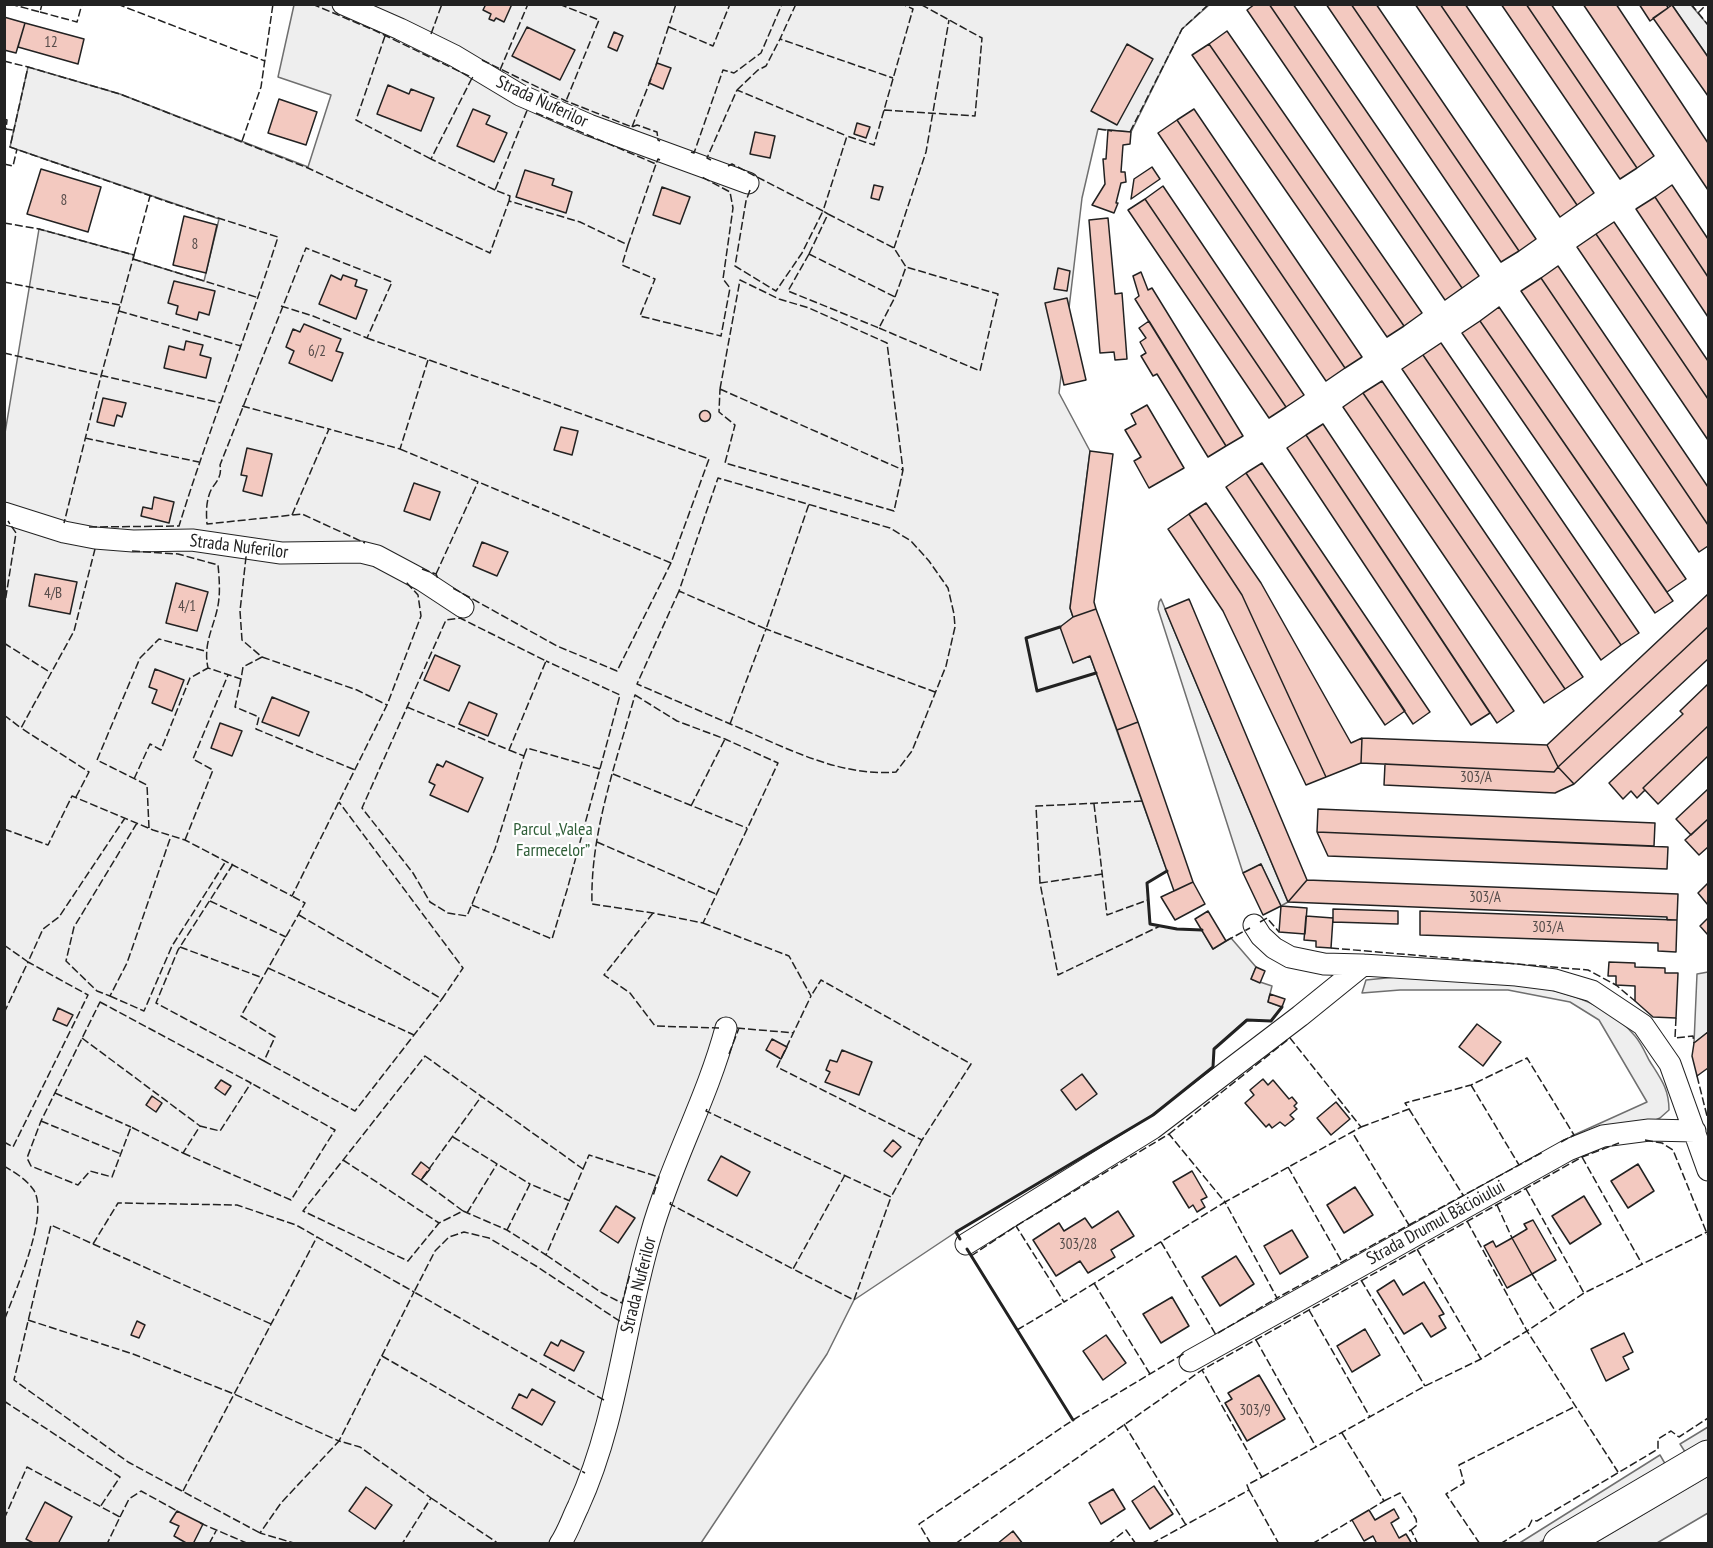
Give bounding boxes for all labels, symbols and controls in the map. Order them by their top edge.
house number: 12 [44,34,58,52]
street label: Strada Nuferilor [493,71,591,133]
house number: 8 [61,192,67,210]
house number: 8 [192,236,198,254]
house number: 6/2 [308,343,326,361]
street label: Strada Nuferilor [189,530,289,564]
house number: 4/B [44,585,62,603]
house number: 4/1 [178,598,196,616]
house number: 303/A [1460,769,1492,787]
park label: Parcul „Valea Farmecelor” [513,819,593,862]
house number: 303/A [1469,889,1501,907]
house number: 303/A [1532,919,1564,937]
street label: Strada Drumul Băcioiului [1363,1176,1509,1270]
street label: Strada Nuferilor [617,1234,661,1336]
house number: 303/28 [1059,1236,1097,1254]
house number: 303/9 [1239,1402,1271,1420]

